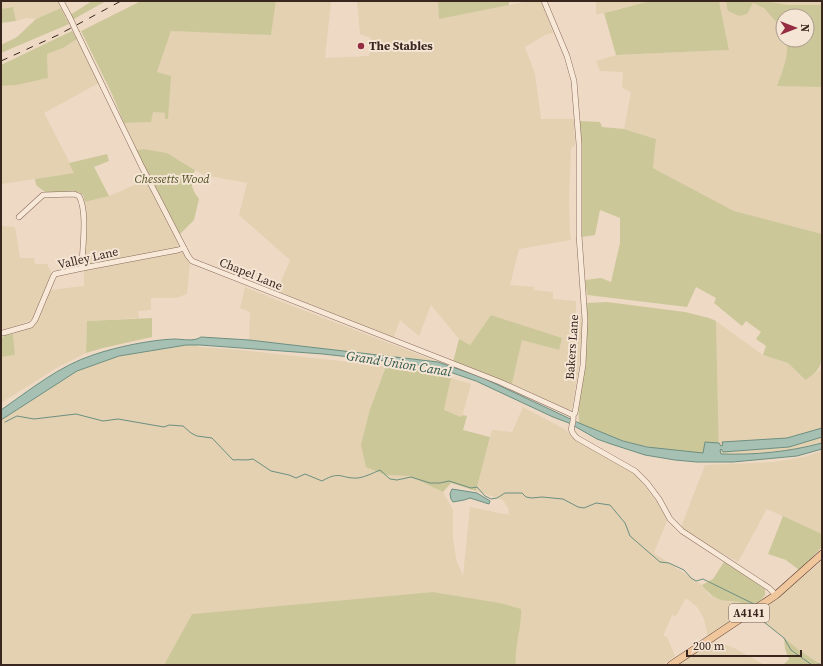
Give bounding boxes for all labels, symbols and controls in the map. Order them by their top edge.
north arrow [775,8,815,48]
text: N [797,24,812,32]
place label: The Stables [369,38,433,54]
marker: The Stables [356,41,366,51]
park label: Chessetts Wood [134,171,210,187]
street label: Valley Lane [56,243,120,273]
street label: Chapel Lane [217,254,285,294]
street label: Bakers Lane [562,314,582,380]
water label: Grand Union Canal [345,347,453,380]
road number: A4141 [729,604,769,622]
scale bar [687,632,801,658]
text: 200 m [693,638,725,654]

